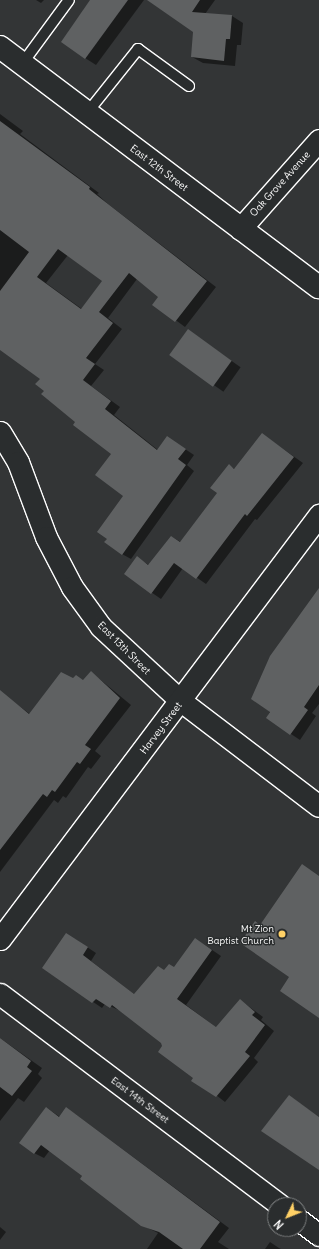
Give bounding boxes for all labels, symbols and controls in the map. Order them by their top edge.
street label: East 12th Street [128,142,190,194]
street label: Oak Grove Avenue [247,149,313,219]
street label: East 13th Street [95,619,153,677]
street label: Harvey Street [138,700,184,756]
place label: Mt Zion Baptist Church [207,922,274,946]
marker: Mt Zion Baptist Church [277,929,287,939]
street label: East 14th Street [109,1074,171,1126]
north arrow [267,1197,307,1237]
text: N [271,1217,287,1232]

